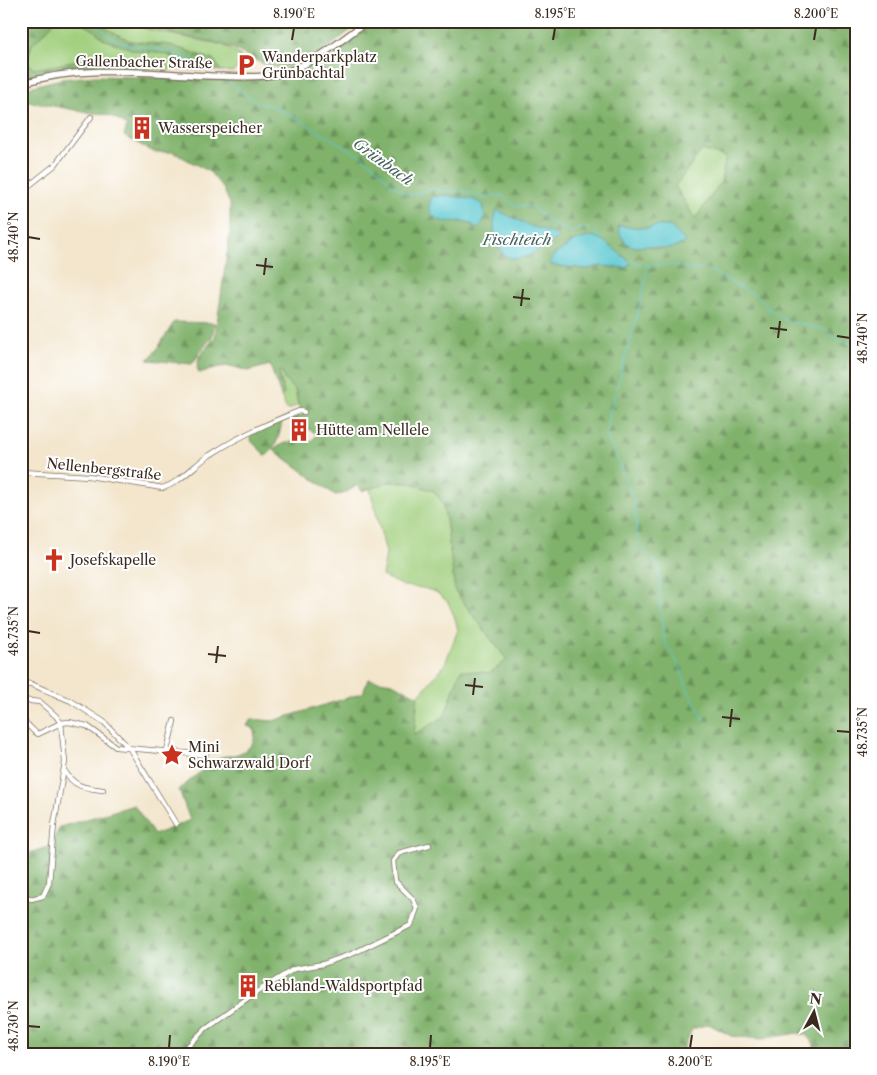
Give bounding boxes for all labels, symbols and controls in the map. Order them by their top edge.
text: 8.190°E [273,6,315,21]
text: 8.195°E [534,6,576,21]
text: 8.200°E [794,6,838,21]
place label: Wanderparkplatz Grünbachtal [261,48,377,82]
street label: Gallenbacher Straße [75,52,213,72]
parking icon: Wanderparkplatz Grünbachtal [233,52,259,78]
building icon: Wasserspeicher [129,115,155,141]
place label: Wasserspeicher [157,119,262,137]
water label: Grünbach [350,134,417,190]
text: 48.740°N [6,211,21,263]
water label: Fischteich [482,230,551,249]
text: 48.740°N [855,312,870,364]
building icon: Hütte am Nellele [286,417,312,443]
place label: Hütte am Nellele [316,421,429,439]
street label: Nellenbergstraße [46,454,162,484]
church icon: Josefskapelle [41,547,67,573]
place label: Josefskapelle [68,551,156,569]
text: 48.735°N [6,606,21,656]
text: 48.735°N [855,707,870,757]
place label: Mini Schwarzwald Dorf [188,738,312,772]
place icon: Mini Schwarzwald Dorf [159,742,185,768]
building icon: Rebland-Waldsportpfad [235,973,261,999]
place label: Rebland-Waldsportpfad [264,977,423,995]
north arrow [790,988,840,1038]
text: N [808,989,823,1009]
text: 48.730°N [6,1000,21,1052]
text: 8.190°E [148,1054,190,1069]
text: 8.195°E [409,1054,451,1069]
text: 8.200°E [668,1054,712,1069]

